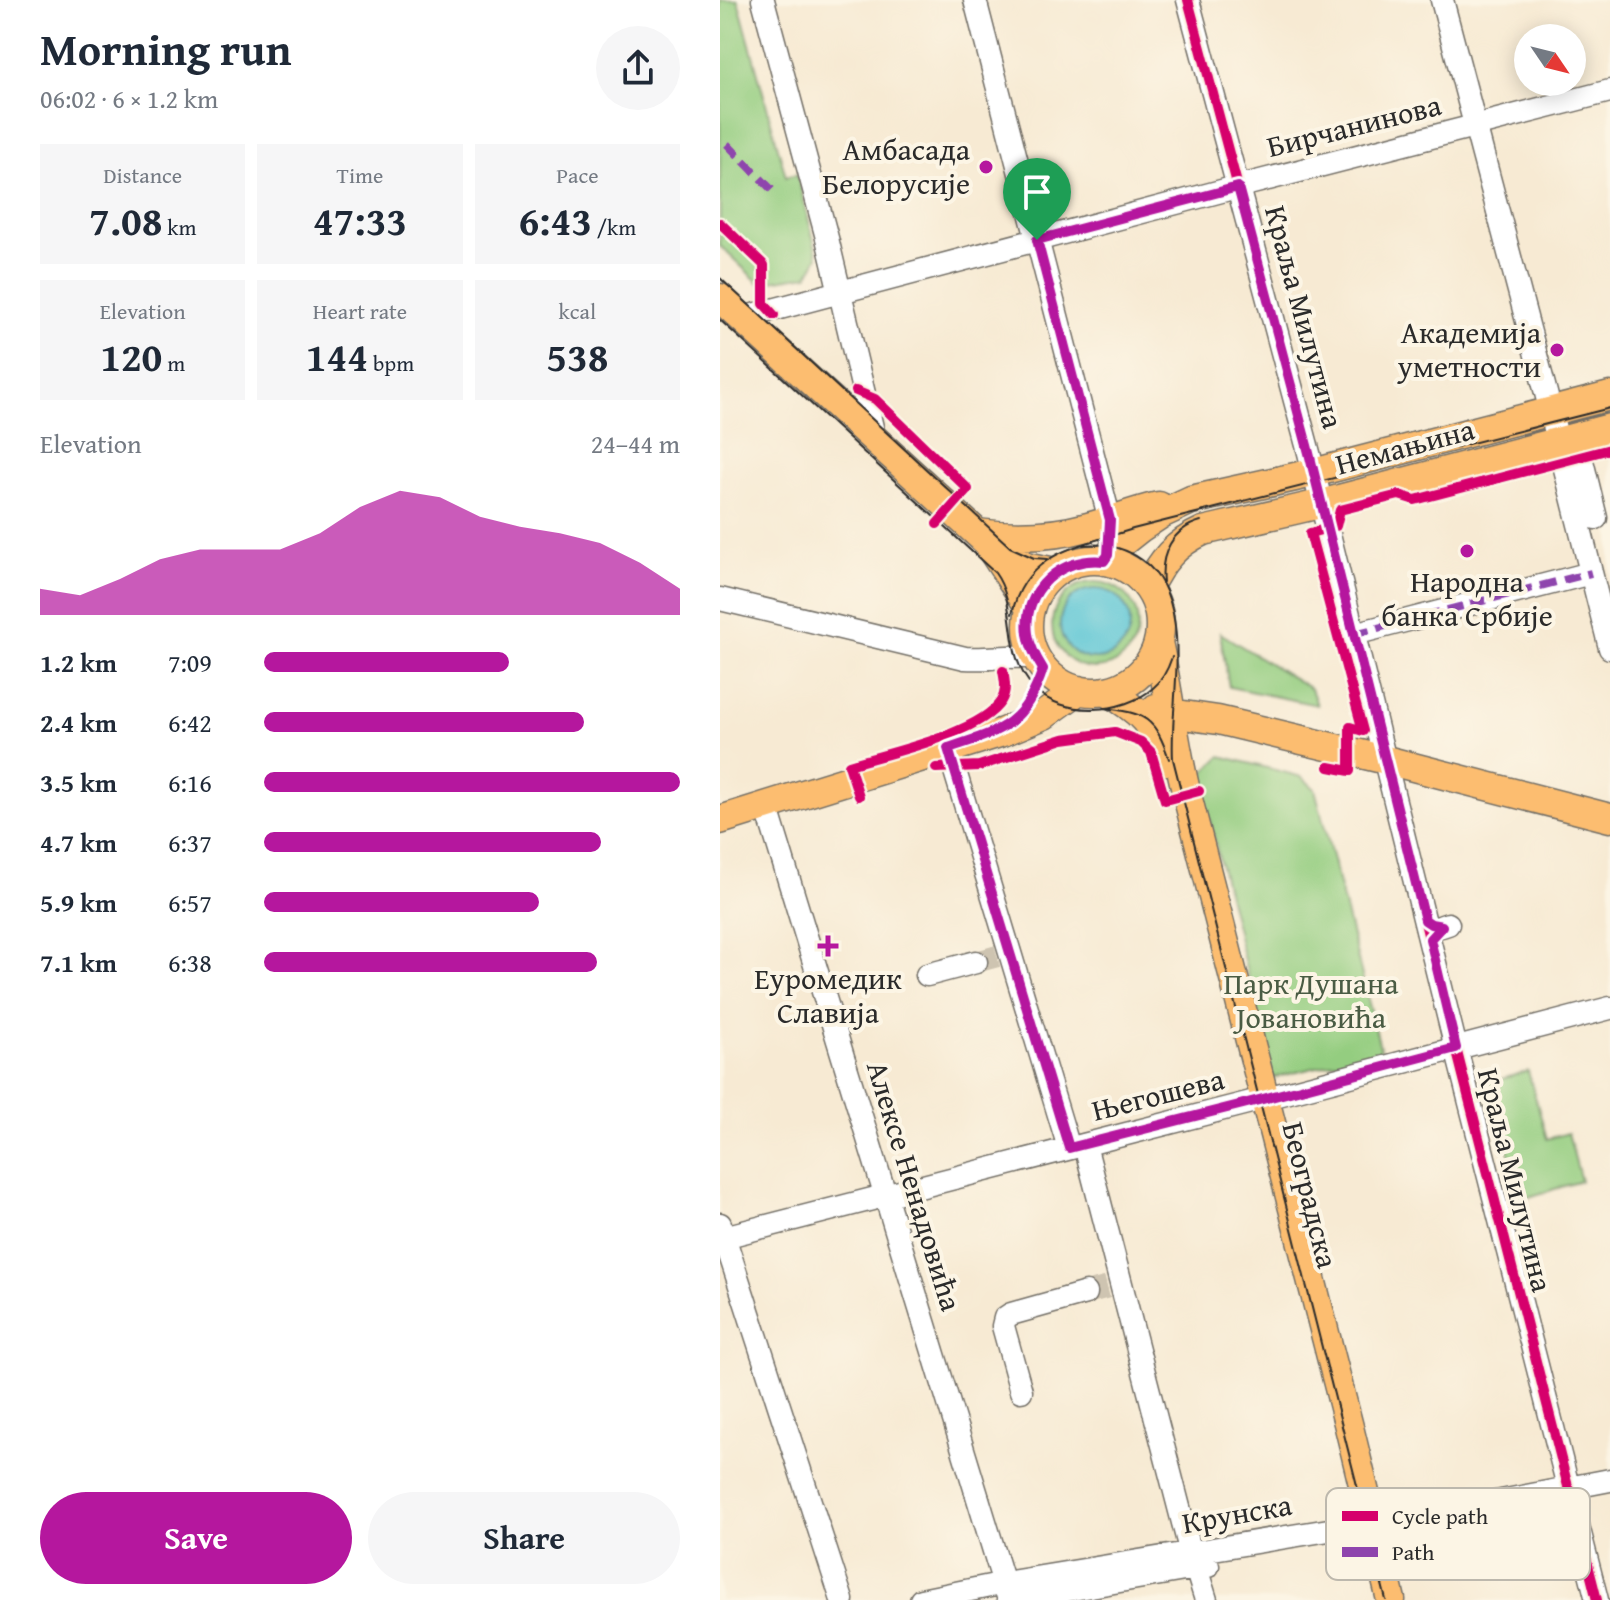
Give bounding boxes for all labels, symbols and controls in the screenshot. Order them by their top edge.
text: Morning run [40,17,291,81]
north arrow [1514,24,1586,96]
map controls [1514,24,1586,96]
button: share [596,26,680,110]
text: 06:02 · 6 × 1.2 km [40,79,218,118]
street label: Бирчанинова [1262,82,1446,168]
place label: Амбасада Белорусије [822,127,971,205]
marker: Амбасада Белорусије [977,158,995,176]
pin [1003,158,1071,240]
text: Distance [103,159,182,191]
text: Time [337,159,383,191]
text: Pace [556,159,598,191]
icon: arrive [1015,170,1059,214]
text: 7.08 [89,191,162,250]
text: 47:33 [313,191,407,250]
text: 6:43 [518,191,592,250]
street label: Краља Милутина [1254,200,1356,434]
text: km [162,211,196,243]
text: /km [592,211,636,243]
text: Elevation [100,295,186,327]
text: Heart rate [313,295,407,327]
text: kcal [559,295,596,327]
place label: Академија уметности [1396,310,1542,388]
text: 120 [100,327,162,386]
text: 144 [306,327,368,386]
text: 538 [546,327,608,386]
marker: Академија уметности [1548,341,1566,359]
text: m [162,347,185,379]
text: bpm [368,347,414,379]
street label: Немањина [1331,406,1480,486]
text: Elevation [40,424,142,463]
text: 24–44 m [591,424,680,463]
marker: Народна банка Србије [1458,542,1476,560]
place label: Народна банка Србије [1381,559,1553,637]
text: 1.2 km [40,643,117,682]
text: 7:09 [168,643,212,682]
text: 2.4 km [40,703,117,742]
text: 6:42 [168,703,212,742]
text: 3.5 km [40,763,117,802]
text: 6:16 [168,763,212,802]
text: 4.7 km [40,823,117,862]
text: 6:37 [168,823,212,862]
text: 5.9 km [40,883,117,922]
text: 6:57 [168,883,212,922]
marker: Еуромедик Славија [817,935,839,957]
text: 7.1 km [40,943,117,982]
text: 6:38 [168,943,212,982]
place label: Еуромедик Славија [754,956,902,1034]
park label: Парк Душана Јовановића [1223,961,1399,1039]
street label: Алексе Ненадовића [856,1055,974,1317]
street label: Његошева [1087,1056,1229,1132]
street label: Краља Милутина [1467,1063,1565,1297]
street label: Београдска [1272,1117,1351,1273]
street label: Крунска [1179,1482,1296,1544]
legend [1326,1488,1590,1580]
button: Save [40,1492,352,1584]
button: Share [368,1492,680,1584]
text: Cycle path [1392,1500,1489,1532]
text: Path [1392,1536,1435,1568]

